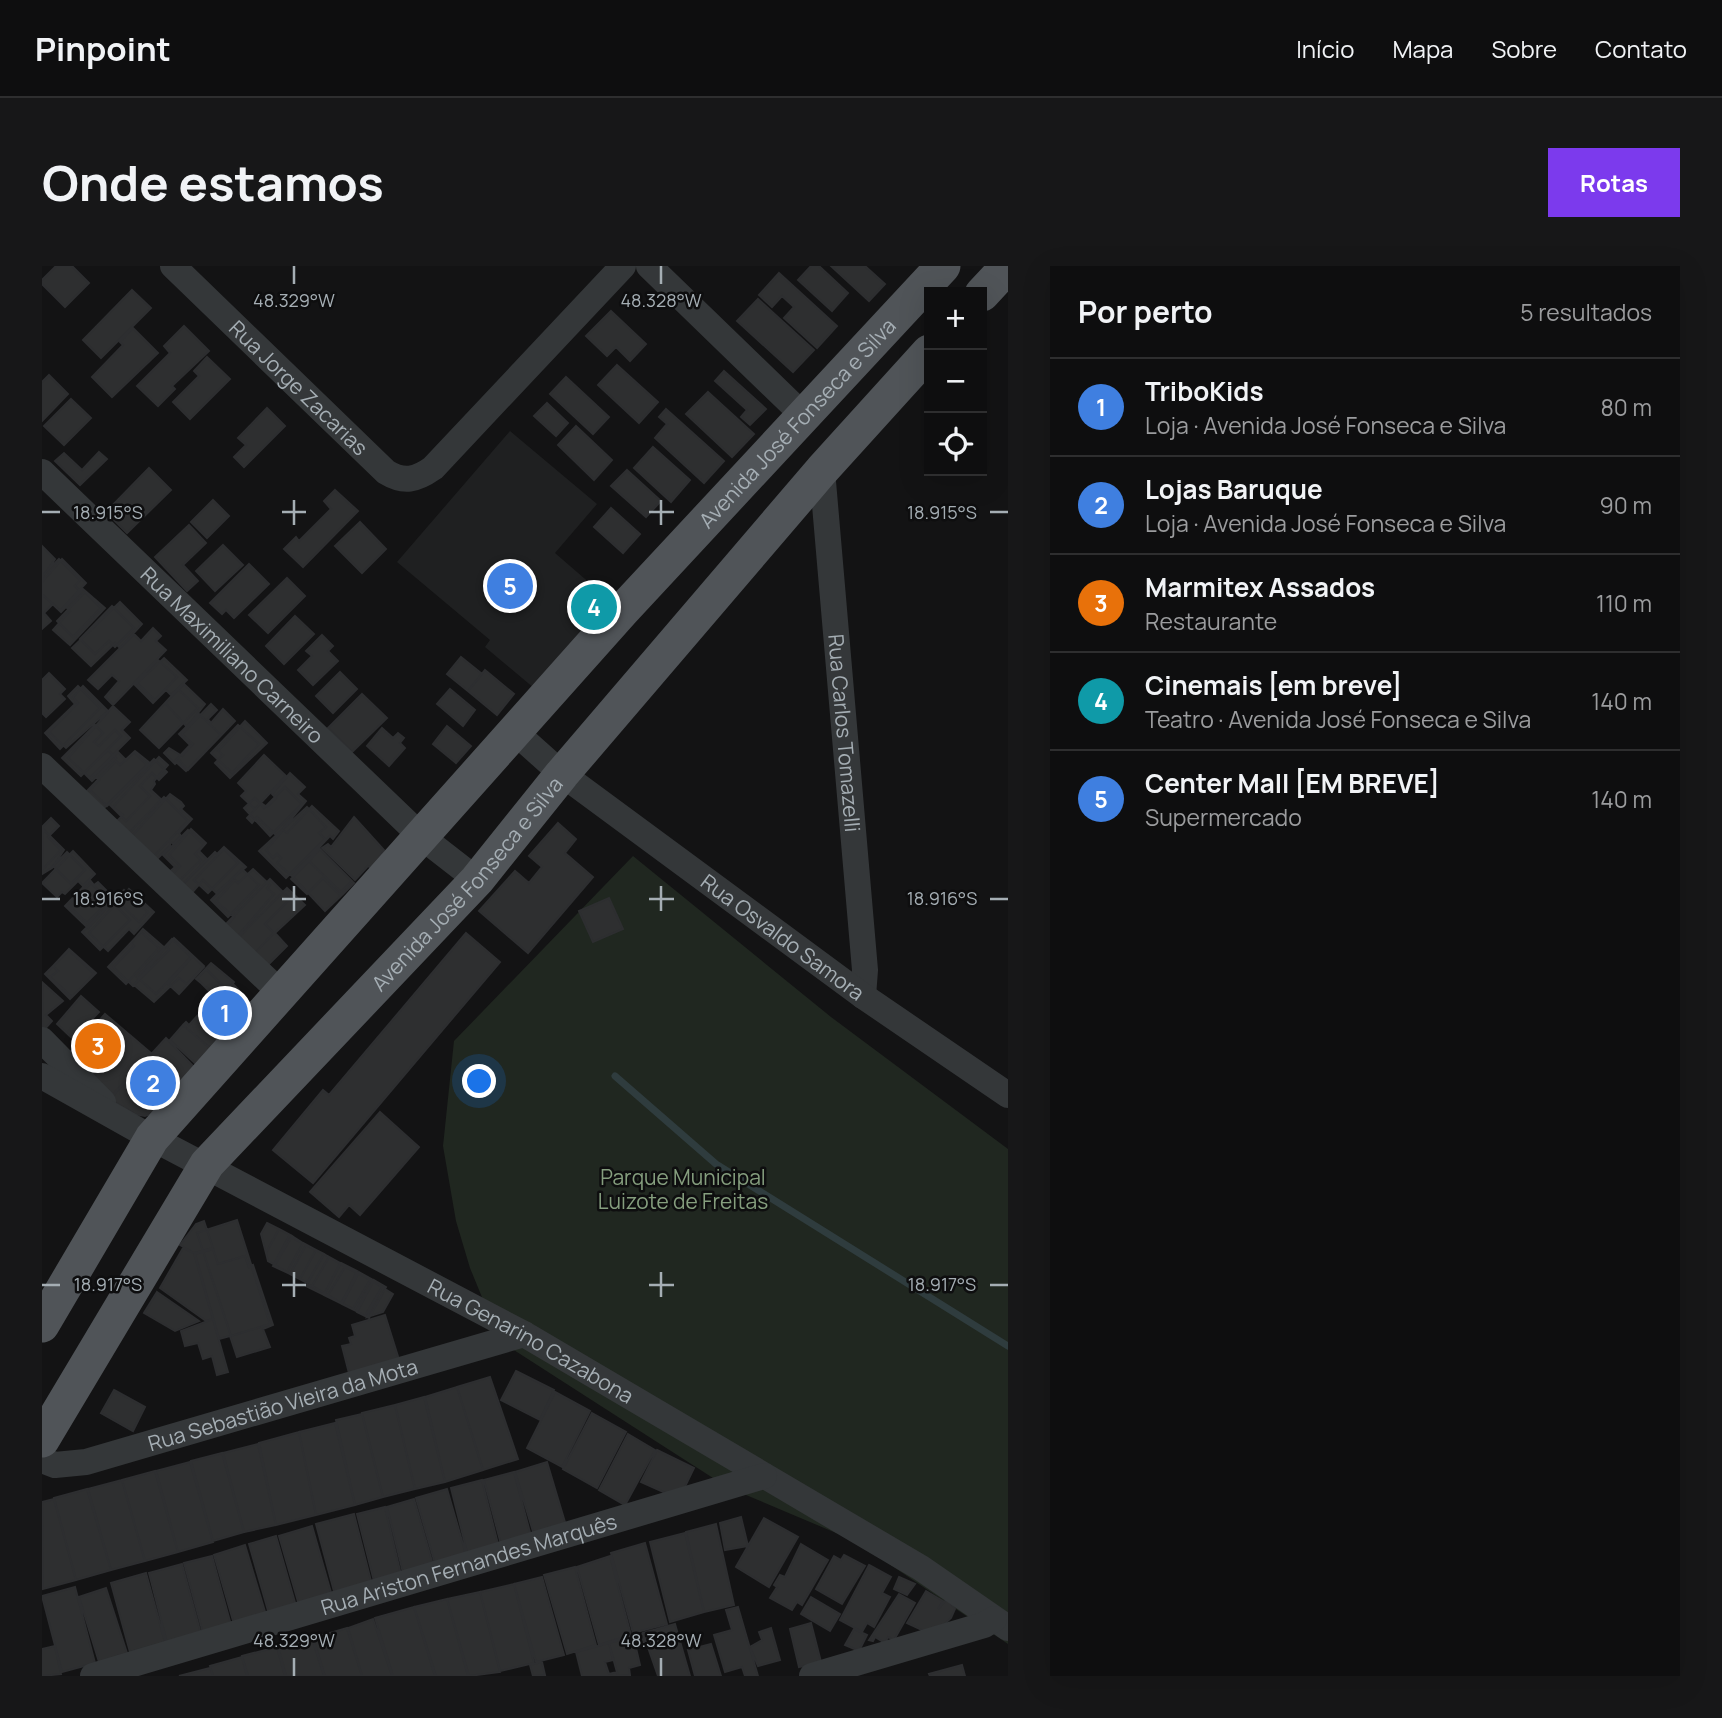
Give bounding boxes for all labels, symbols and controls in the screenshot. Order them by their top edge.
text: Pinpoint [35,26,171,71]
text: Início [1296,32,1354,65]
text: Mapa [1392,32,1453,65]
text: Sobre [1491,32,1557,65]
text: Contato [1595,32,1687,65]
button: Rotas [1548,148,1680,217]
text: Onde estamos [42,149,384,216]
map controls [924,287,987,476]
button: + [924,287,987,350]
text: 48.329°W [253,288,335,312]
text: 48.328°W [620,288,702,312]
text: Por perto [1078,291,1213,332]
text: 5 resultados [1520,296,1652,328]
street label: Avenida José Fonseca e Silva [692,312,902,534]
street label: Rua Jorge Zacarias [223,314,374,461]
button: − [924,350,987,413]
text: TriboKids [1145,373,1263,409]
text: 1 [1096,391,1106,423]
text: 80 m [1601,391,1652,423]
text: Loja · Avenida José Fonseca e Silva [1145,409,1506,441]
button: locate [924,413,987,476]
text: Lojas Baruque [1145,471,1323,507]
text: 2 [1094,489,1108,521]
text: 90 m [1600,489,1652,521]
text: 18.915°S [73,500,143,524]
text: 18.915°S [907,500,977,524]
text: Loja · Avenida José Fonseca e Silva [1145,507,1506,539]
street label: Rua Maximiliano Carneiro [135,560,330,749]
pin: 5 [487,560,533,612]
text: Marmitex Assados [1145,569,1375,605]
pin: 4 [571,581,617,633]
text: 3 [1094,587,1108,619]
text: 110 m [1596,587,1652,619]
text: Restaurante [1145,605,1277,637]
street label: Rua Carlos Tomazelli [822,633,867,833]
text: Cinemais [em breve] [1145,667,1402,703]
text: 4 [1094,685,1108,717]
text: 140 m [1591,685,1652,717]
text: Teatro · Avenida José Fonseca e Silva [1145,703,1531,735]
text: Center Mall [EM BREVE] [1145,765,1440,801]
street label: Avenida José Fonseca e Silva [365,771,569,997]
text: 5 [1094,783,1108,815]
text: 140 m [1591,783,1652,815]
text: Supermercado [1145,801,1302,833]
street label: Rua Osvaldo Samora [695,867,870,1007]
text: 18.916°S [73,886,143,910]
text: 18.916°S [907,886,977,910]
pin: 1 [202,987,248,1039]
pin: 3 [75,1020,121,1072]
pin: 2 [130,1057,176,1109]
your location [462,1064,496,1098]
park label: Parque Municipal Luizote de Freitas [598,1163,768,1215]
text: 18.917°S [74,1272,142,1296]
street label: Rua Genarino Cazabona [423,1272,639,1410]
text: 18.917°S [908,1272,976,1296]
street label: Rua Sebastião Vieira da Mota [145,1352,421,1457]
street label: Rua Ariston Fernandes Marquês [317,1507,620,1621]
text: 48.329°W [253,1628,335,1652]
text: 48.328°W [620,1628,702,1652]

